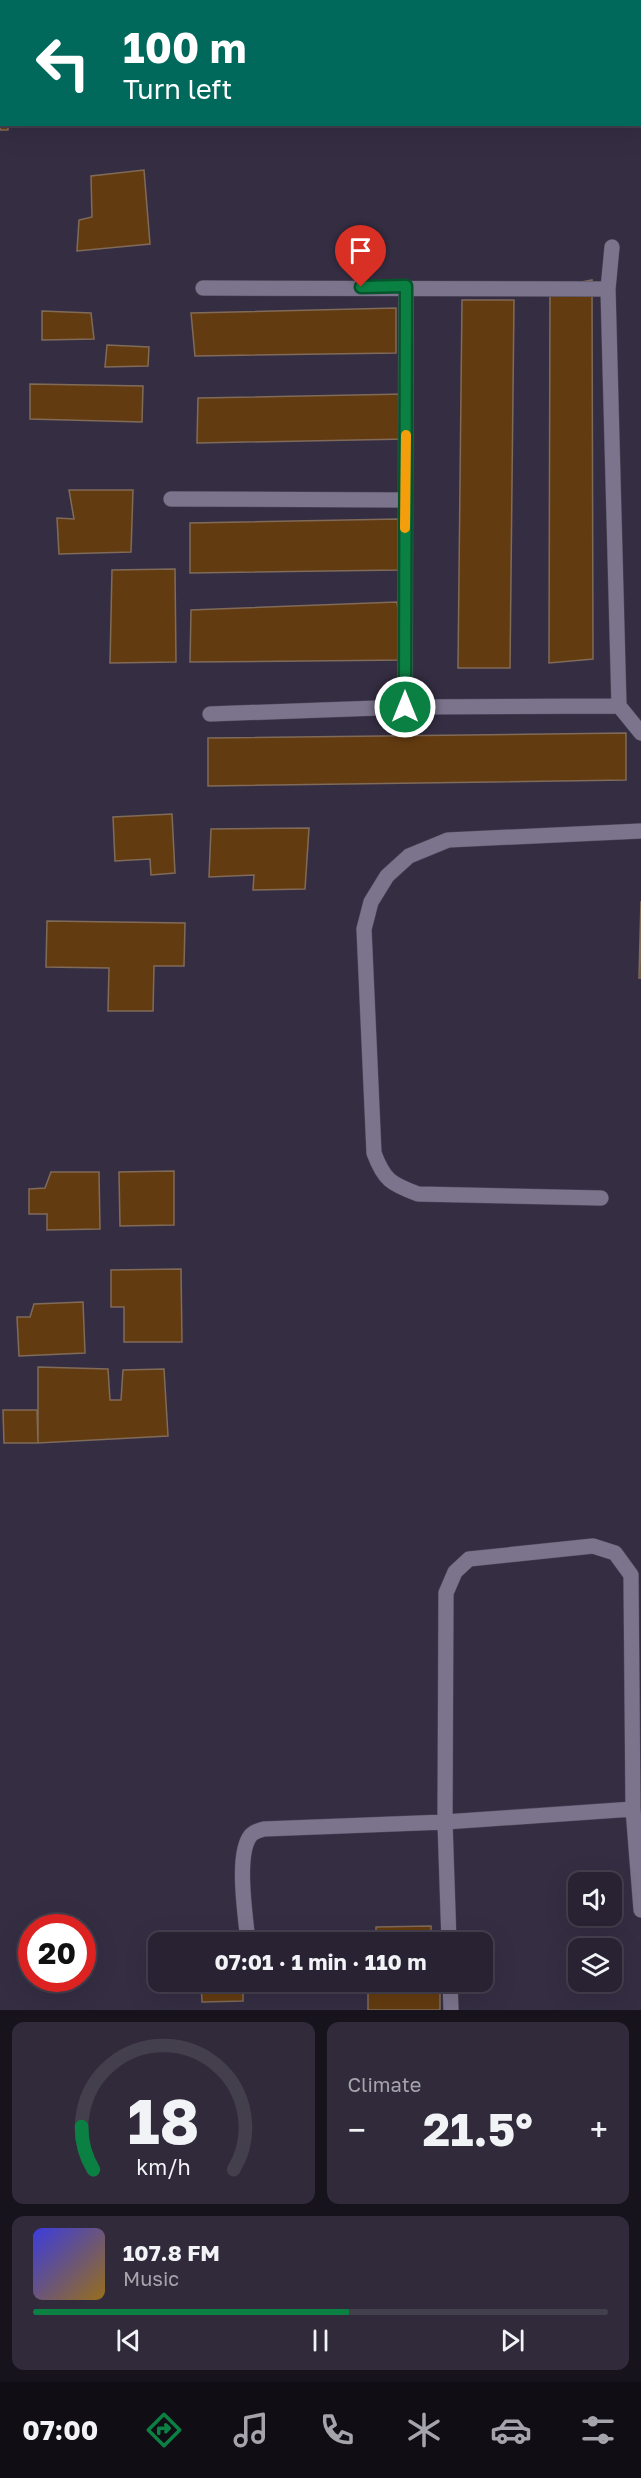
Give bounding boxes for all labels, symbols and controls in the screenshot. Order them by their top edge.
text: 100 m [123,22,246,72]
icon: left [24,24,102,102]
text: Turn left [123,73,232,105]
pin [335,225,386,287]
icon: arrive [344,234,377,267]
position arrow [373,675,437,739]
map controls [568,1872,622,1992]
button: sound [568,1872,622,1926]
speed limit sign: 20 [18,1914,96,1992]
button: layers [568,1938,622,1992]
text: 07:01 · 1 min · 110 m [214,1948,427,1975]
text: Climate [348,2072,421,2096]
text: 18 [127,2083,199,2158]
text: 21.5° [423,2102,533,2156]
text: − [348,2110,366,2149]
text: + [590,2110,608,2149]
text: km/h [136,2154,191,2180]
text: 107.8 FM [123,2239,220,2266]
text: Music [123,2266,179,2290]
icon: previous [112,2324,145,2357]
icon: pause [304,2324,337,2357]
icon: next [496,2324,529,2357]
icon: directions [143,2409,185,2451]
icon: music [230,2409,272,2451]
icon: phone [316,2409,358,2451]
icon: climate [403,2409,445,2451]
icon: car [490,2409,532,2451]
icon: filters [577,2409,619,2451]
text: 07:00 [22,2414,98,2446]

